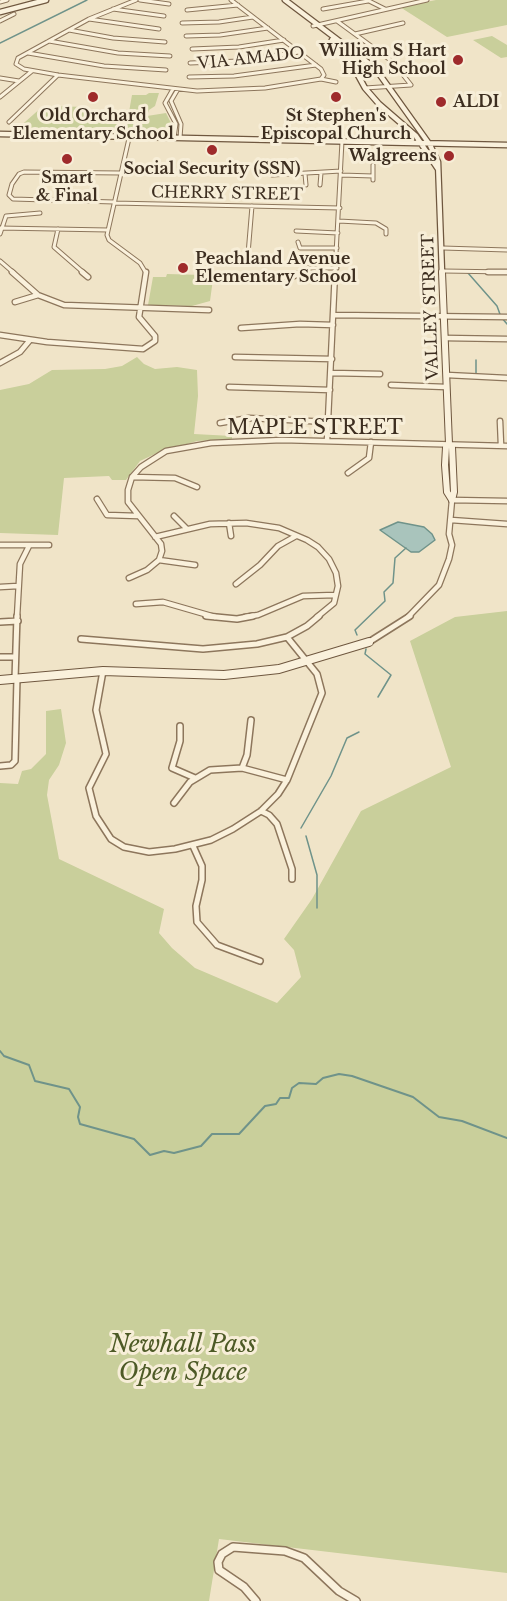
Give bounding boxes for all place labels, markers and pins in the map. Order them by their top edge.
place label: William S Hart High School [319,41,446,79]
marker: William S Hart High School [451,53,465,67]
marker: Old Orchard Elementary School [86,90,100,104]
marker: St Stephen's Episcopal Church [329,90,343,104]
place label: ALDI [453,92,499,112]
marker: ALDI [434,95,448,109]
place label: Old Orchard Elementary School [12,106,174,144]
place label: St Stephen's Episcopal Church [261,106,411,144]
marker: Social Security (SSN) [205,143,219,157]
place label: Walgreens [348,146,437,166]
marker: Walgreens [442,149,456,163]
marker: Smart & Final [60,152,74,166]
place label: Social Security (SSN) [124,159,300,179]
place label: Smart & Final [36,168,98,206]
place label: Peachland Avenue Elementary School [195,249,357,287]
marker: Peachland Avenue Elementary School [176,261,190,275]

